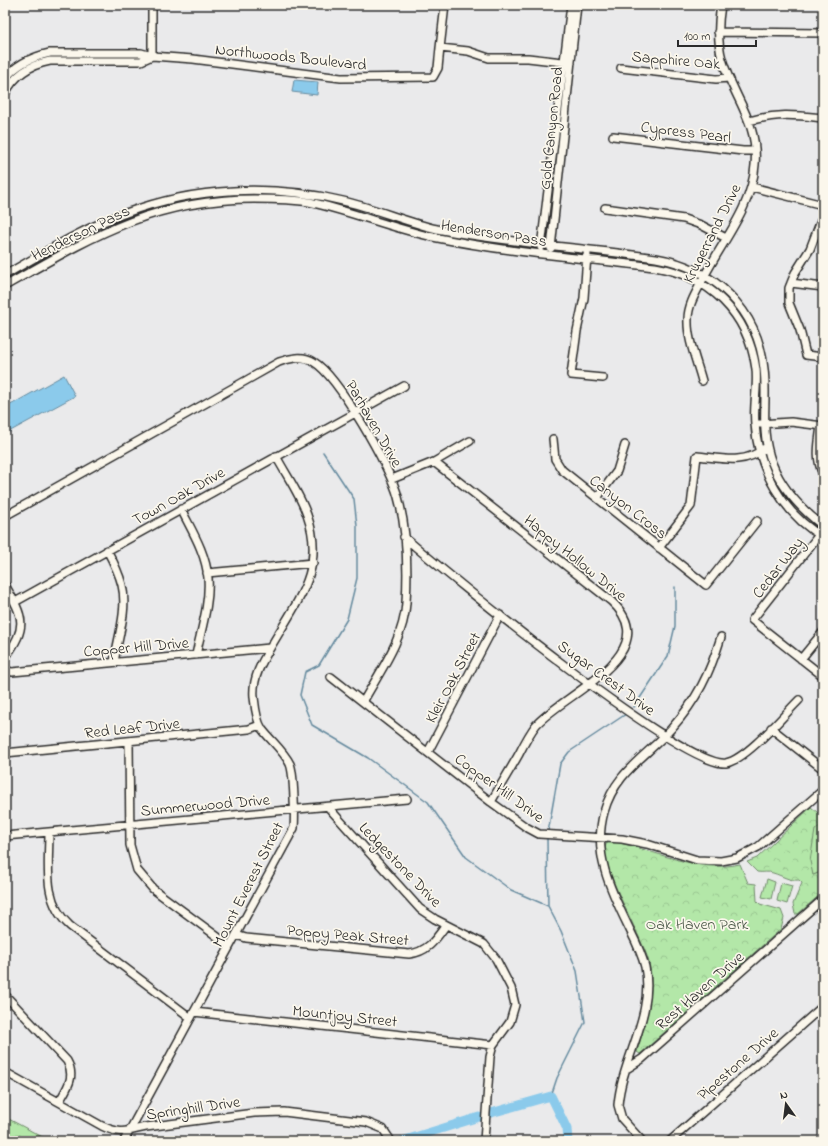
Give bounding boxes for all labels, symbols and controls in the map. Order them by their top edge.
scale bar [678,22,756,48]
text: 100 m [684,28,711,46]
street label: Northwoods Boulevard [214,38,368,78]
street label: Sapphire Oak [631,45,722,77]
street label: Gold Canyon Road [534,66,570,191]
street label: Cypress Pearl [639,116,732,150]
street label: Krugerrand Drive [677,179,749,288]
street label: Henderson Pass [28,200,134,268]
street label: Henderson Pass [439,214,548,254]
street label: Parhaven Drive [339,376,408,473]
street label: Town Oak Drive [128,461,230,532]
street label: Canyon Cross [584,469,672,546]
street label: Happy Hollow Drive [518,509,632,608]
street label: Cedar Way [747,532,810,604]
street label: Kleir Oak Street [420,628,488,728]
street label: Copper Hill Drive [83,631,191,665]
street label: Sugar Crest Drive [552,635,660,723]
street label: Red Leaf Drive [83,712,182,746]
street label: Copper Hill Drive [449,748,549,830]
street label: Summerwood Drive [140,788,272,824]
street label: Mount Everest Street [207,817,291,952]
street label: Ledgestone Drive [352,817,447,914]
park label: Oak Haven Park [646,913,749,937]
street label: Poppy Peak Street [286,919,410,953]
street label: Rest Haven Drive [651,946,751,1037]
street label: Mountjoy Street [291,1000,399,1034]
street label: Pipestone Drive [692,1022,785,1107]
north arrow [766,1084,806,1124]
text: N [778,1087,789,1104]
street label: Springhill Drive [145,1090,243,1127]

